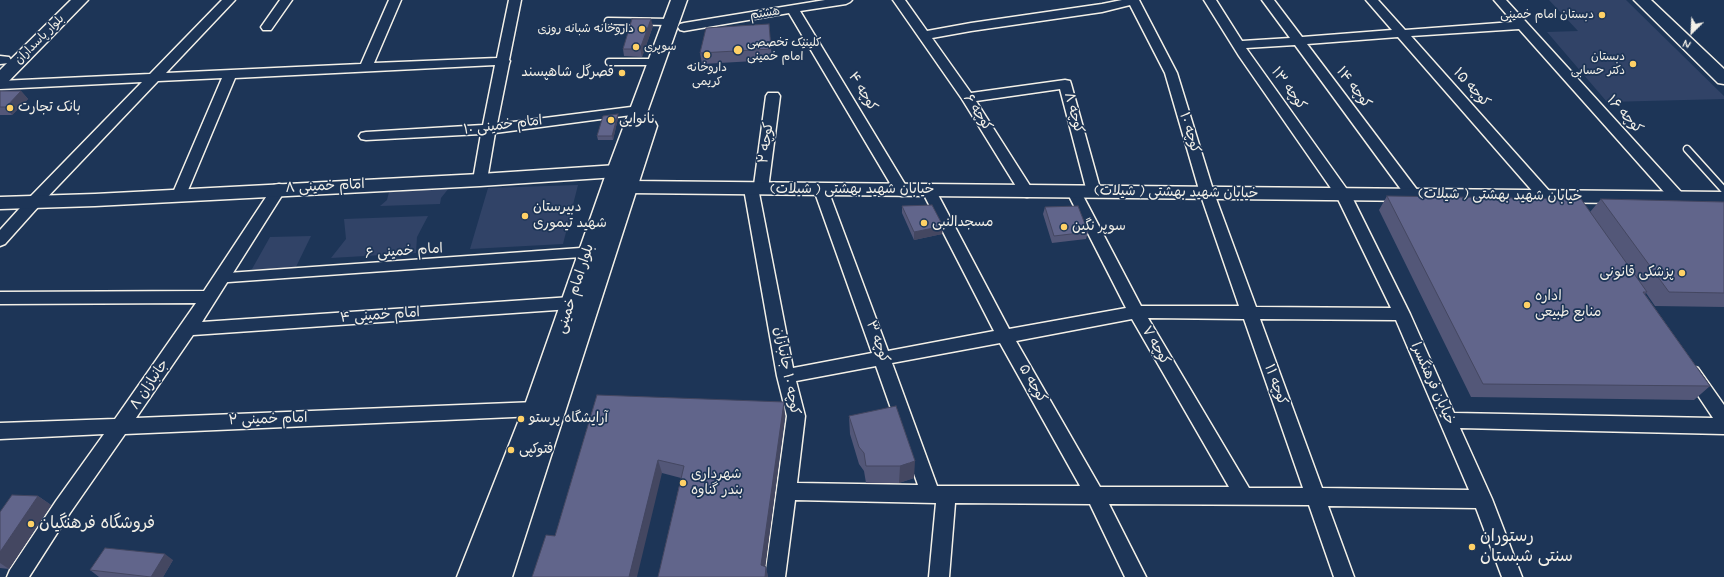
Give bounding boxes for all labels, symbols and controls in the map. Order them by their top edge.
street label: هشتم [749,5,781,23]
place label: دبستان امام خمینی [1500,8,1594,22]
marker: دبستان امام خمینی [1597,10,1607,20]
street label: بلوار پاسداران [12,12,68,68]
north arrow [1672,12,1712,52]
place label: داروخانه شبانه روزی [537,22,634,36]
marker: داروخانه شبانه روزی [637,24,647,34]
text: N [1681,35,1693,51]
place label: کلینیک تخصصی امام خمینی [747,36,822,64]
place label: سوپری [644,40,677,54]
marker: سوپری [631,42,641,52]
marker: کلینیک تخصصی امام خمینی [732,44,744,56]
marker: داروخانه کریمی [702,50,712,60]
place label: دبستان دکتر حسابی [1571,50,1625,78]
marker: دبستان دکتر حسابی [1628,59,1638,69]
place label: داروخانه کریمی [687,61,727,89]
street label: کوچه ۱۳ [1267,64,1309,114]
street label: کوچه ۱۴ [1332,64,1374,112]
place label: قصرگل شاهپسند [521,65,614,81]
street label: کوچه ۱۵ [1449,65,1493,111]
marker: قصرگل شاهپسند [617,68,627,78]
street label: کوچه ۴ [844,69,880,115]
street label: کوچه ۸ [1059,90,1087,136]
street label: کوچه ۶ [959,91,995,135]
street label: کوچه ۱۶ [1602,92,1646,138]
place label: بانک تجارت [18,100,81,116]
marker: بانک تجارت [5,103,15,113]
street label: کوچه ۱۰ [1175,110,1203,156]
place label: نانوایی [619,112,655,128]
street label: امام خمینی ۱۰ [463,113,543,139]
marker: نانوایی [606,115,616,125]
street label: کوچه ۲ [756,121,778,165]
street label: امام خمینی ۸ [285,177,365,197]
street label: خیابان شهید بهشتی ( شیلات) [770,182,934,198]
street label: خیابان شهید بهشتی ( شیلات) [1094,183,1258,203]
street label: خیابان شهید بهشتی ( شیلات) [1418,186,1582,206]
place label: دبیرستان شهید تیموری [533,200,607,232]
marker: دبیرستان شهید تیموری [520,211,530,221]
place label: مسجدالنبی [932,215,993,231]
marker: مسجدالنبی [919,218,929,228]
place label: سوپر نگین [1072,219,1126,235]
marker: سوپر نگین [1059,222,1069,232]
street label: امام خمینی ۶ [364,241,444,263]
street label: بلوار امام خمینی [554,242,598,336]
place label: پزشکی قانونی [1600,265,1674,281]
marker: پزشکی قانونی [1677,268,1687,278]
place label: اداره منابع طبیعی [1535,289,1601,322]
marker: اداره منابع طبیعی [1522,300,1532,310]
street label: امام خمینی ۴ [339,305,421,327]
street label: کوچه ۳ [862,319,892,365]
street label: کوچه ۷ [1137,324,1173,368]
street label: کوچه ۱۰ جانبازان [769,326,803,416]
street label: خیابان فرهنگسرا [1406,340,1458,428]
street label: جانبازان ۸ [127,357,173,413]
street label: کوچه ۵ [1014,362,1050,406]
street label: کوچه ۱۱ [1260,362,1290,408]
street label: امام خمینی ۲ [228,410,308,430]
place label: آرایشگاه پرستو [529,411,608,427]
marker: آرایشگاه پرستو [516,414,526,424]
place label: فتوکپی [519,442,553,458]
marker: فتوکپی [506,445,516,455]
place label: شهرداری بندر گناوه [691,467,743,500]
marker: شهرداری بندر گناوه [678,478,688,488]
place label: فروشگاه فرهنگیان [39,514,155,534]
marker: فروشگاه فرهنگیان [26,519,36,529]
place label: رستوران سنتی شبستان [1480,527,1573,567]
marker: رستوران سنتی شبستان [1467,542,1477,552]

